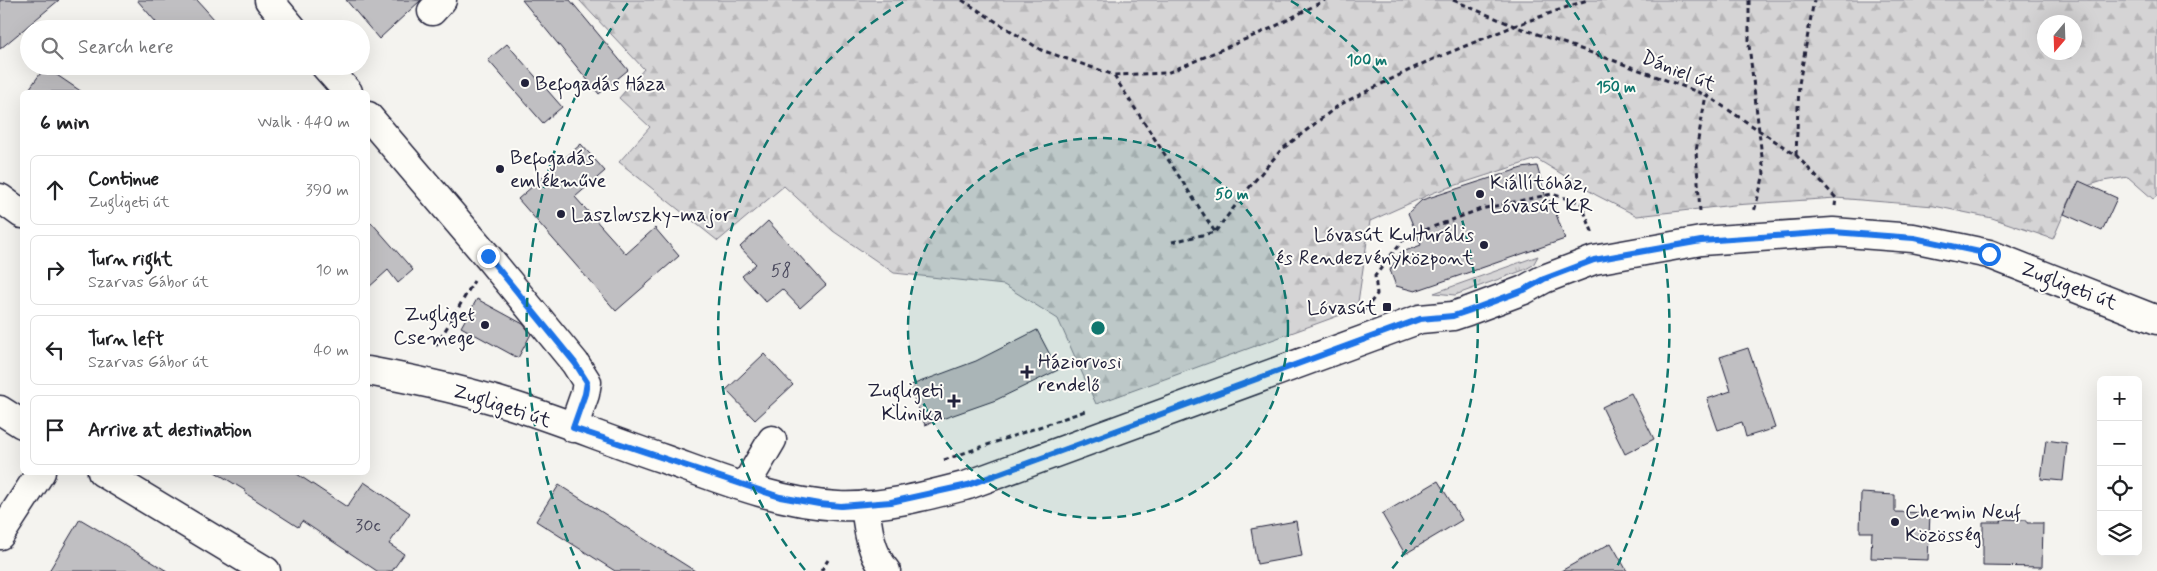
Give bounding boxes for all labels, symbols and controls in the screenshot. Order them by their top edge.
north arrow [2037,15,2082,60]
search box [20,20,370,75]
icon: search [38,34,66,62]
text: Search here [78,35,174,60]
street label: Dániel út [1637,44,1720,99]
text: 100 m [1347,51,1387,71]
place label: Befogadás Háza [535,71,666,100]
marker: Befogadás Háza [519,77,531,89]
text: 150 m [1596,78,1636,98]
text: 6 min [40,109,90,137]
text: Walk · 440 m [257,112,350,133]
place label: Befogadás emlékműve [510,145,607,195]
marker: Befogadás emlékműve [494,163,506,175]
text: Continue [88,167,159,192]
place label: Kiállítóház, Lóvasút KR [1490,170,1593,220]
icon: ahead [41,176,69,204]
text: 390 m [306,180,349,201]
text: 50 m [1215,185,1249,205]
marker: Kiállítóház, Lóvasút KR [1474,188,1486,200]
text: Zugligeti út [88,192,170,213]
place label: Laszlovszky-major [571,202,732,229]
marker: Laszlovszky-major [555,208,567,220]
place label: Lóvasút Kulturális és Rendezvényközpont [1275,222,1474,272]
marker: Lóvasút Kulturális és Rendezvényközpont [1478,239,1490,251]
route start [1978,243,2001,266]
route end [477,245,500,268]
text: Turn right [88,247,172,272]
icon: right [41,256,69,284]
street label: Zugligeti út [2015,256,2121,319]
house number: 58 [771,259,791,283]
text: 10 m [316,260,349,281]
text: Szarvas Gábor út [88,272,209,293]
place label: Lóvasút [1307,295,1377,322]
marker: Lóvasút [1381,301,1393,313]
place label: Zugliget Csemege [393,302,475,352]
marker: Zugliget Csemege [479,319,491,331]
centre of rings [1089,319,1107,337]
text: Turn left [88,327,164,352]
icon: left [41,336,69,364]
text: 40 m [313,340,349,361]
place label: Háziorvosi rendelő [1038,349,1121,399]
text: Szarvas Gábor út [88,352,209,373]
marker: Háziorvosi rendelő [1020,365,1034,379]
map controls [2097,376,2142,556]
button: + [2097,376,2142,421]
street label: Zugligeti út [448,378,554,437]
place label: Zugligeti Klinika [867,378,943,428]
marker: Zugligeti Klinika [947,394,961,408]
icon: arrive [41,416,69,444]
text: Arrive at destination [88,418,252,443]
button: − [2097,421,2142,466]
button: locate [2097,466,2142,511]
place label: Chemin Neuf Közösség [1905,499,2021,549]
button: layers [2097,511,2142,556]
house number: 30c [355,514,381,538]
marker: Chemin Neuf Közösség [1889,516,1901,528]

